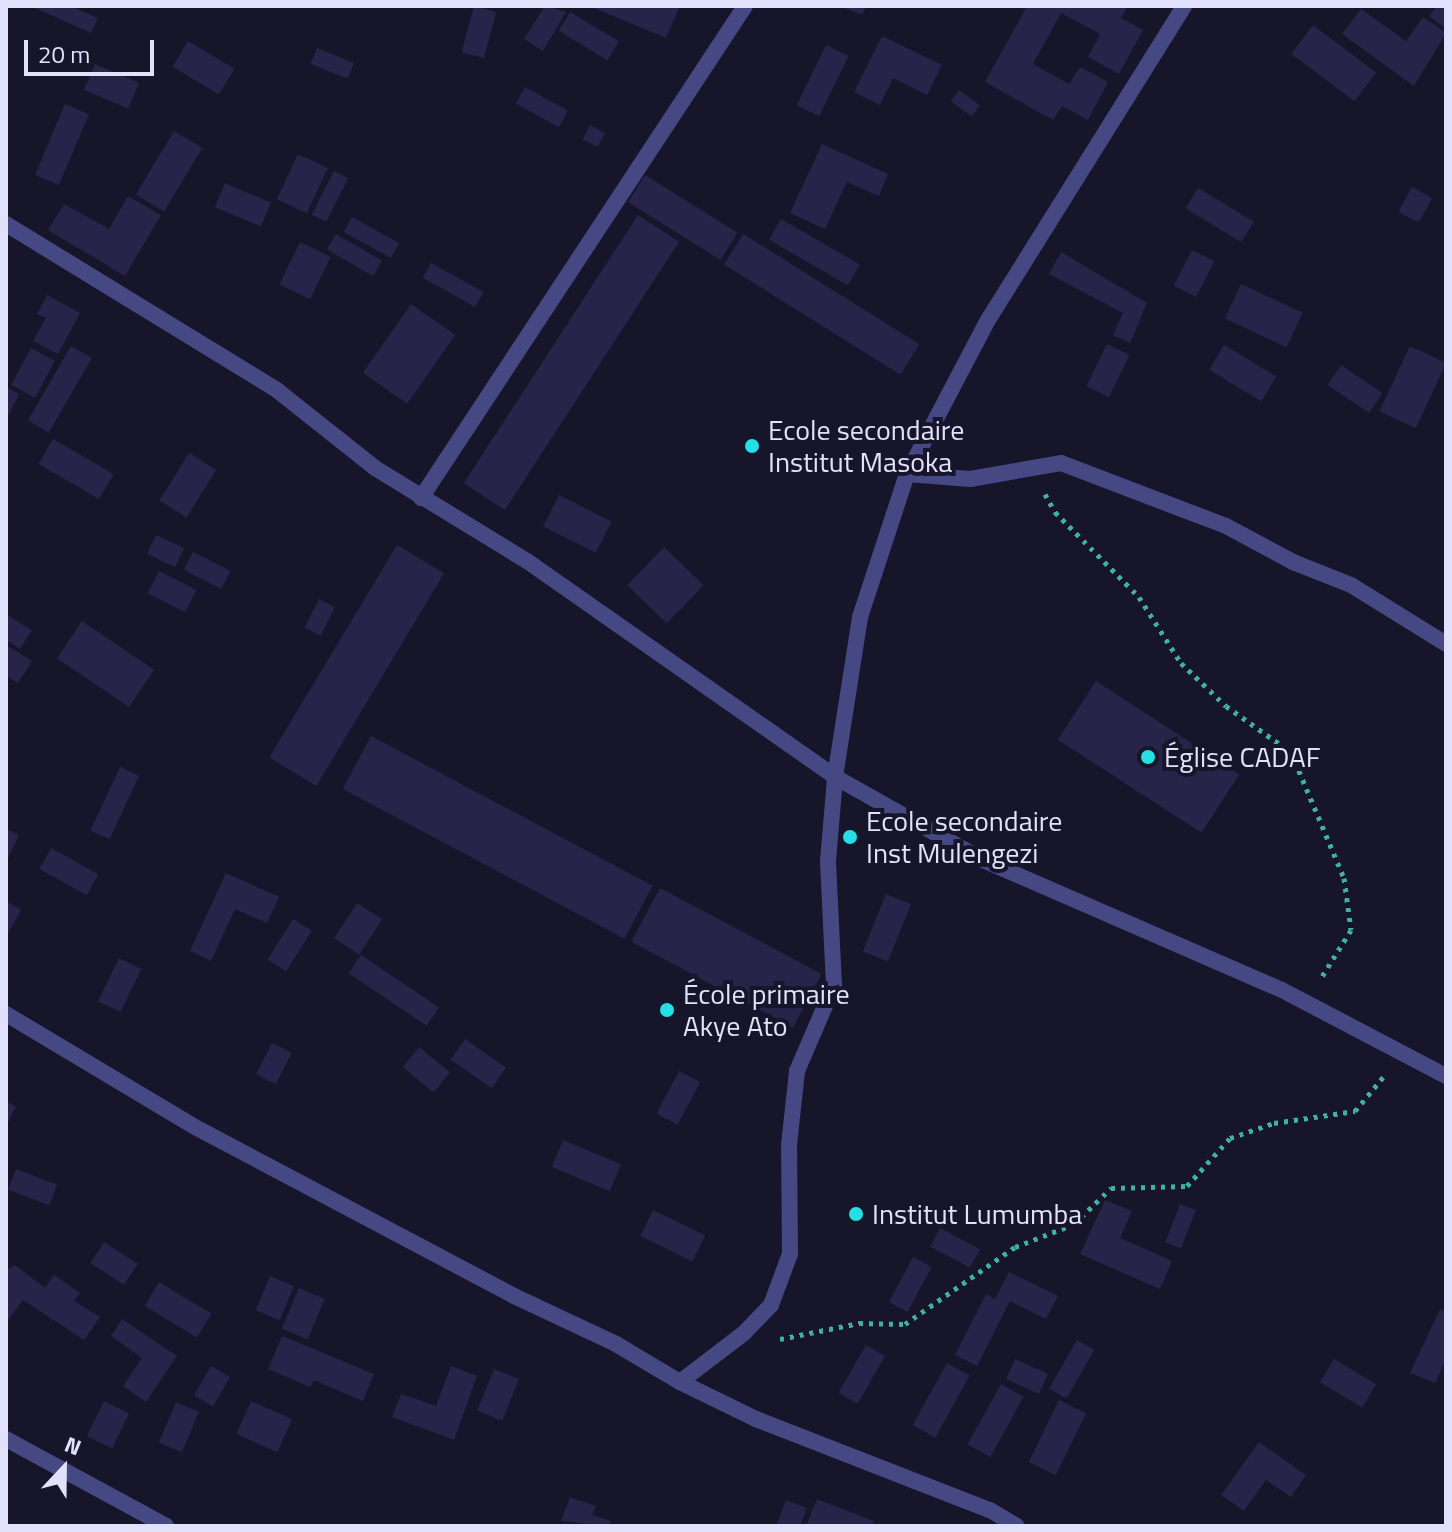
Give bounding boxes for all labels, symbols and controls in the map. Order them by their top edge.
scale bar [28,24,158,74]
text: 20 m [38,36,90,72]
place label: Ecole secondaire Institut Masoka [768,413,964,479]
marker: Ecole secondaire Institut Masoka [743,437,761,455]
place label: Église CADAF [1164,740,1320,774]
marker: Église CADAF [1139,748,1157,766]
place label: Ecole secondaire Inst Mulengezi [866,804,1062,870]
marker: Ecole secondaire Inst Mulengezi [841,828,859,846]
place label: École primaire Akye Ato [683,977,850,1043]
marker: École primaire Akye Ato [658,1001,676,1019]
place label: Institut Lumumba [872,1197,1082,1231]
marker: Institut Lumumba [847,1205,865,1223]
text: N [60,1427,86,1464]
north arrow [24,1428,104,1508]

